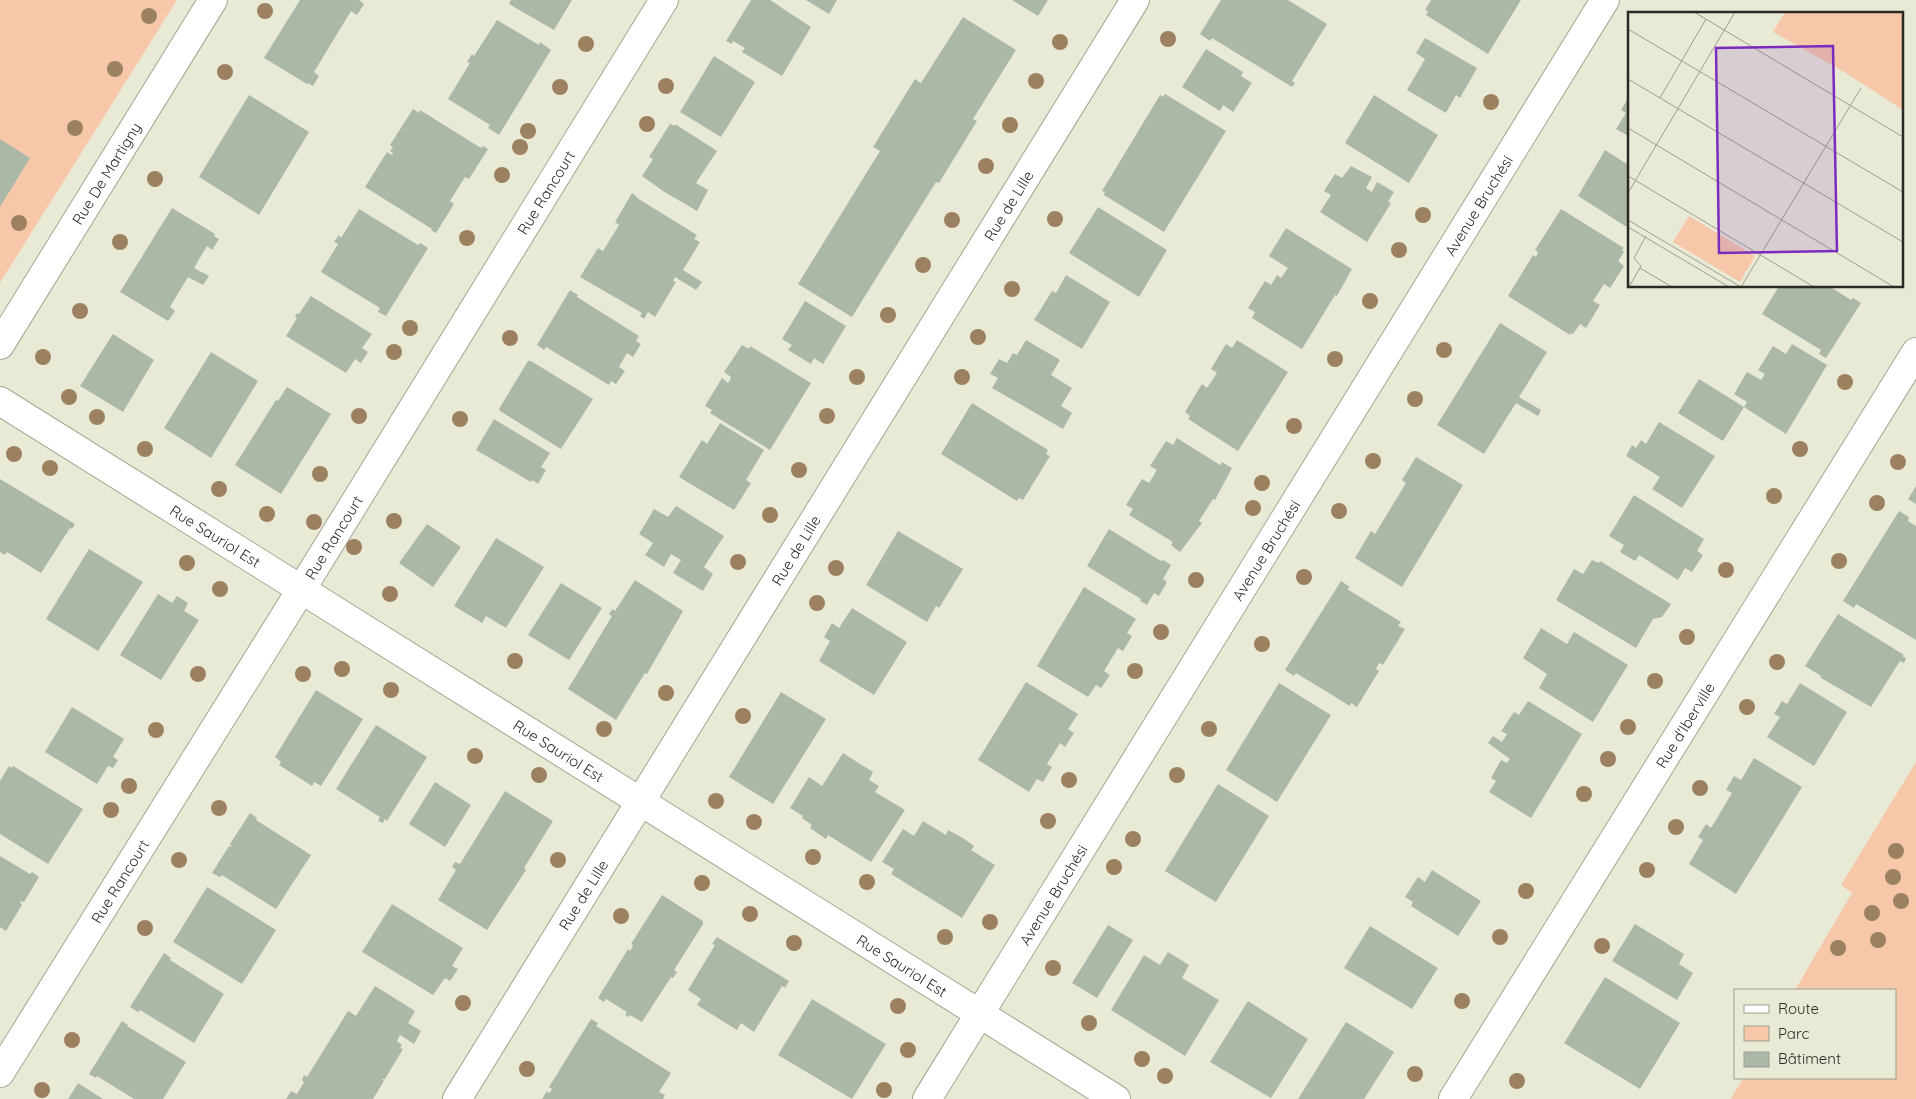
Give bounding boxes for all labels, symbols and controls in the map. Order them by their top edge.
inset map [1628,12,1904,288]
street label: Rue De Martigny [67,118,145,228]
street label: Rue Rancourt [513,147,579,238]
street label: Avenue Bruchési [1440,152,1516,259]
street label: Rue de Lille [979,167,1037,244]
street label: Rue Rancourt [300,492,366,583]
street label: Avenue Bruchési [1227,496,1304,604]
street label: Rue Sauriol Est [167,500,264,571]
street label: Rue de Lille [767,511,825,589]
street label: Rue d'Iberville [1651,679,1719,771]
street label: Rue Sauriol Est [510,715,608,786]
street label: Rue Rancourt [86,836,153,927]
street label: Avenue Bruchési [1015,841,1091,949]
street label: Rue de Lille [554,856,612,933]
street label: Rue Sauriol Est [853,930,951,1001]
legend [1734,989,1896,1079]
text: Route [1778,999,1819,1018]
text: Parc [1778,1024,1809,1043]
text: Bâtiment [1778,1049,1841,1068]

